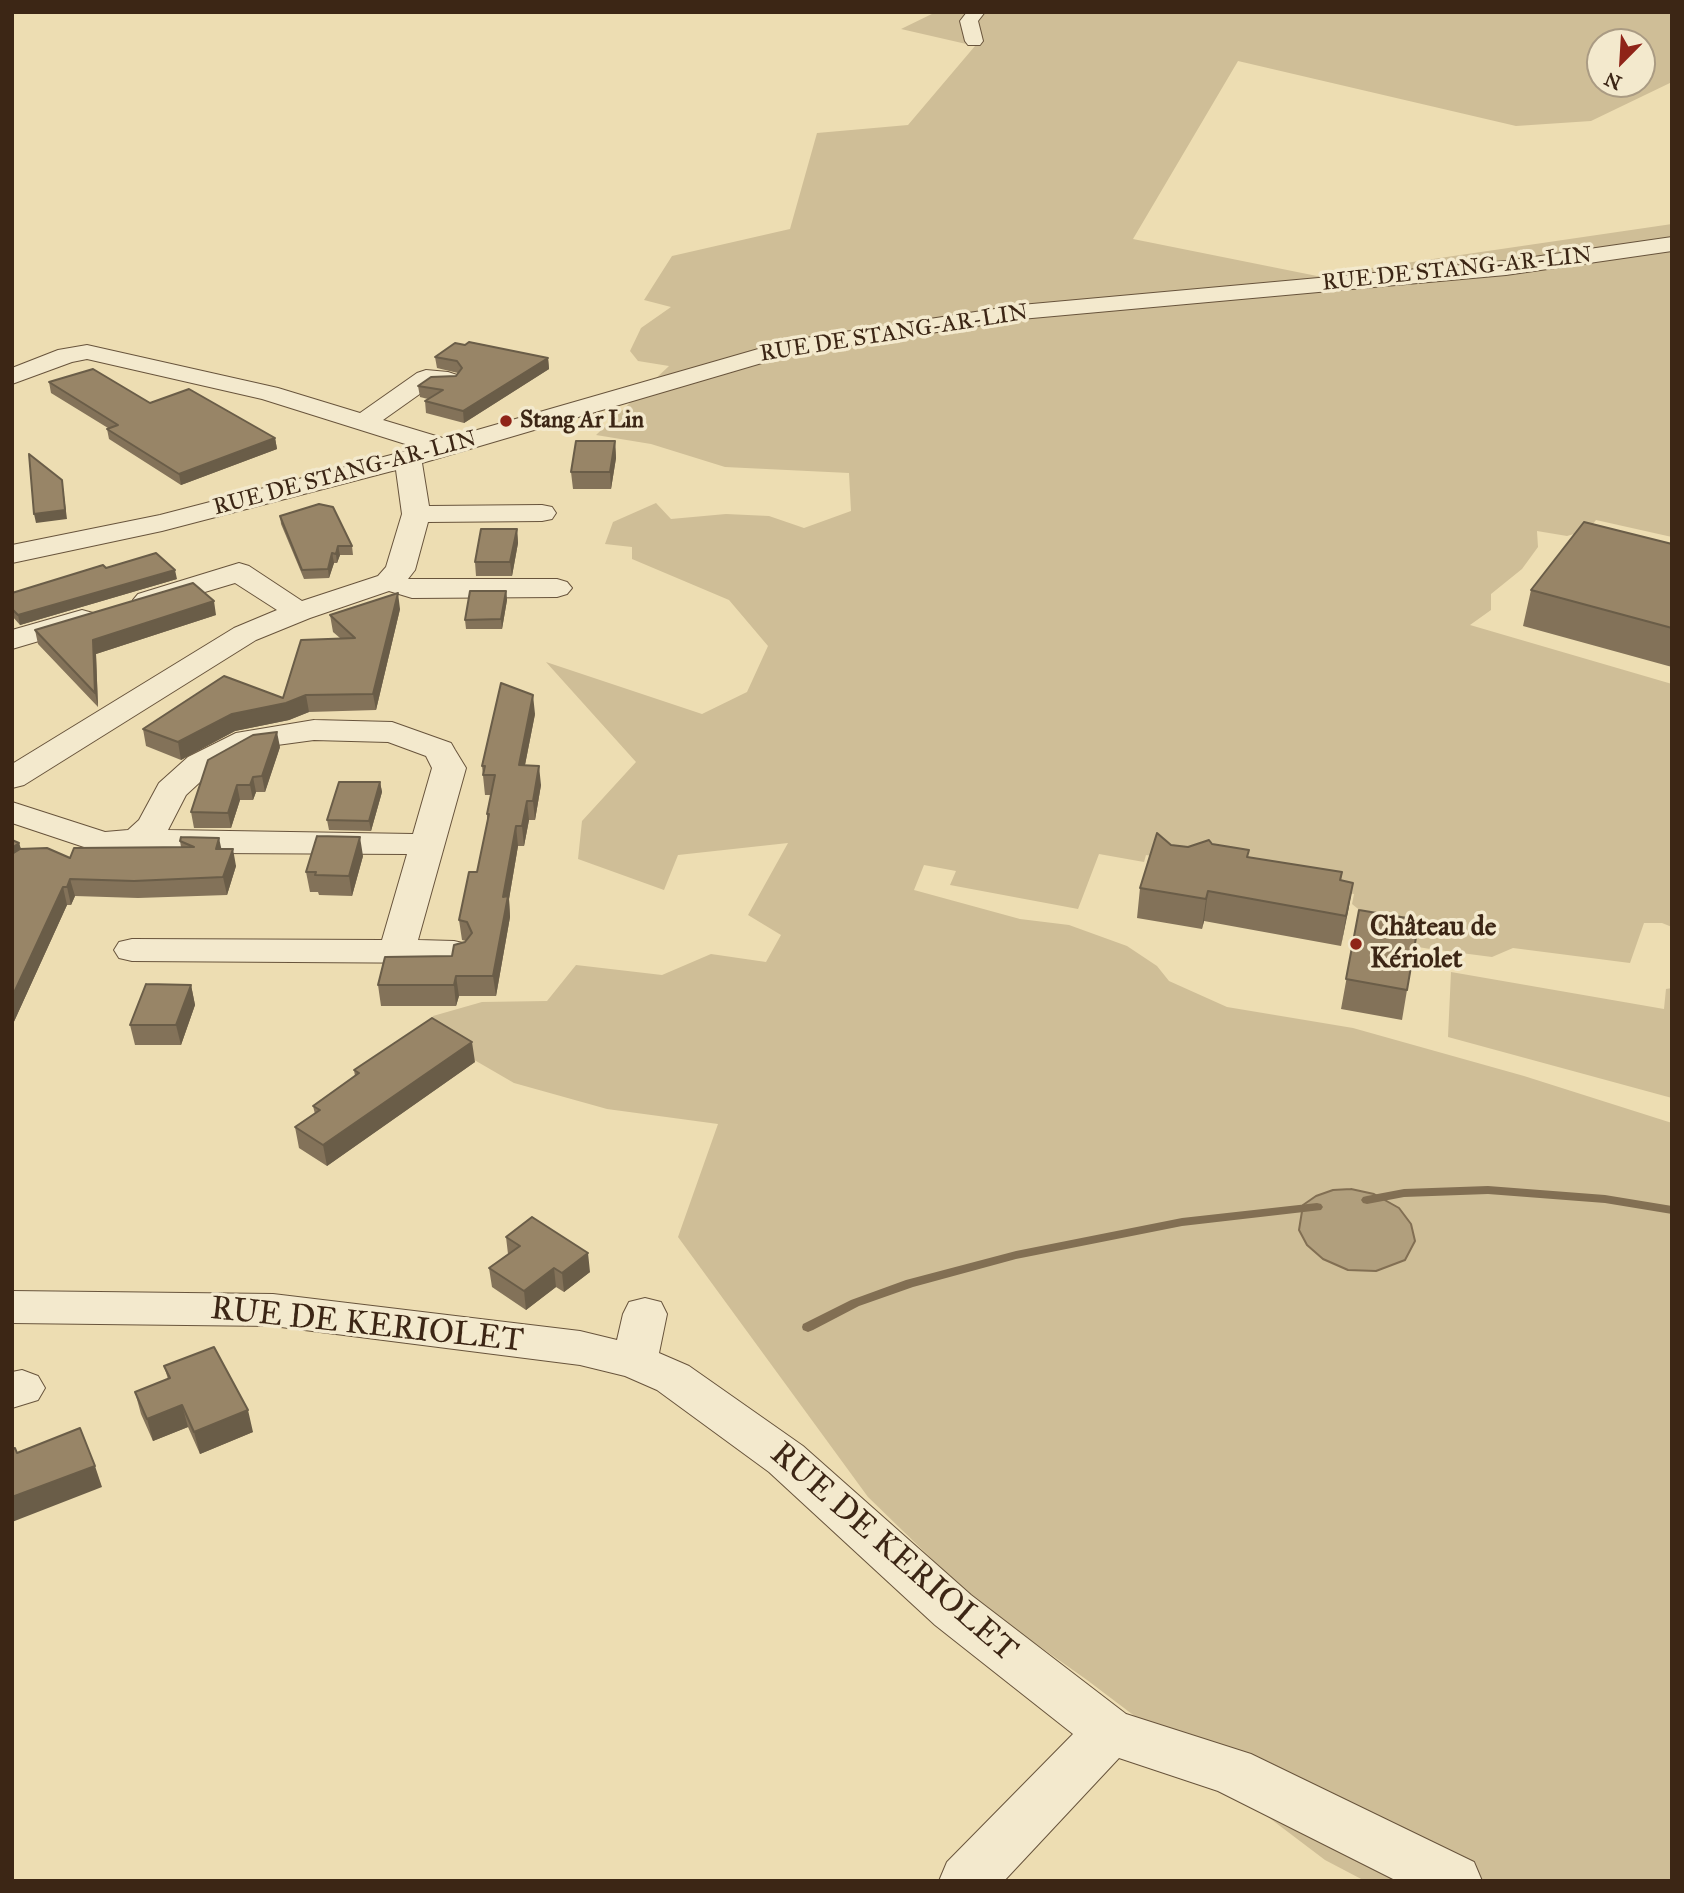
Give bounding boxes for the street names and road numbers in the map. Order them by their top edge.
street label: RUE DE STANG-AR-LIN [1321,242,1593,298]
street label: RUE DE STANG-AR-LIN [758,299,1030,369]
street label: RUE DE STANG-AR-LIN [210,426,480,522]
street label: RUE DE KERIOLET [208,1290,526,1362]
street label: RUE DE KERIOLET [761,1435,1025,1671]

